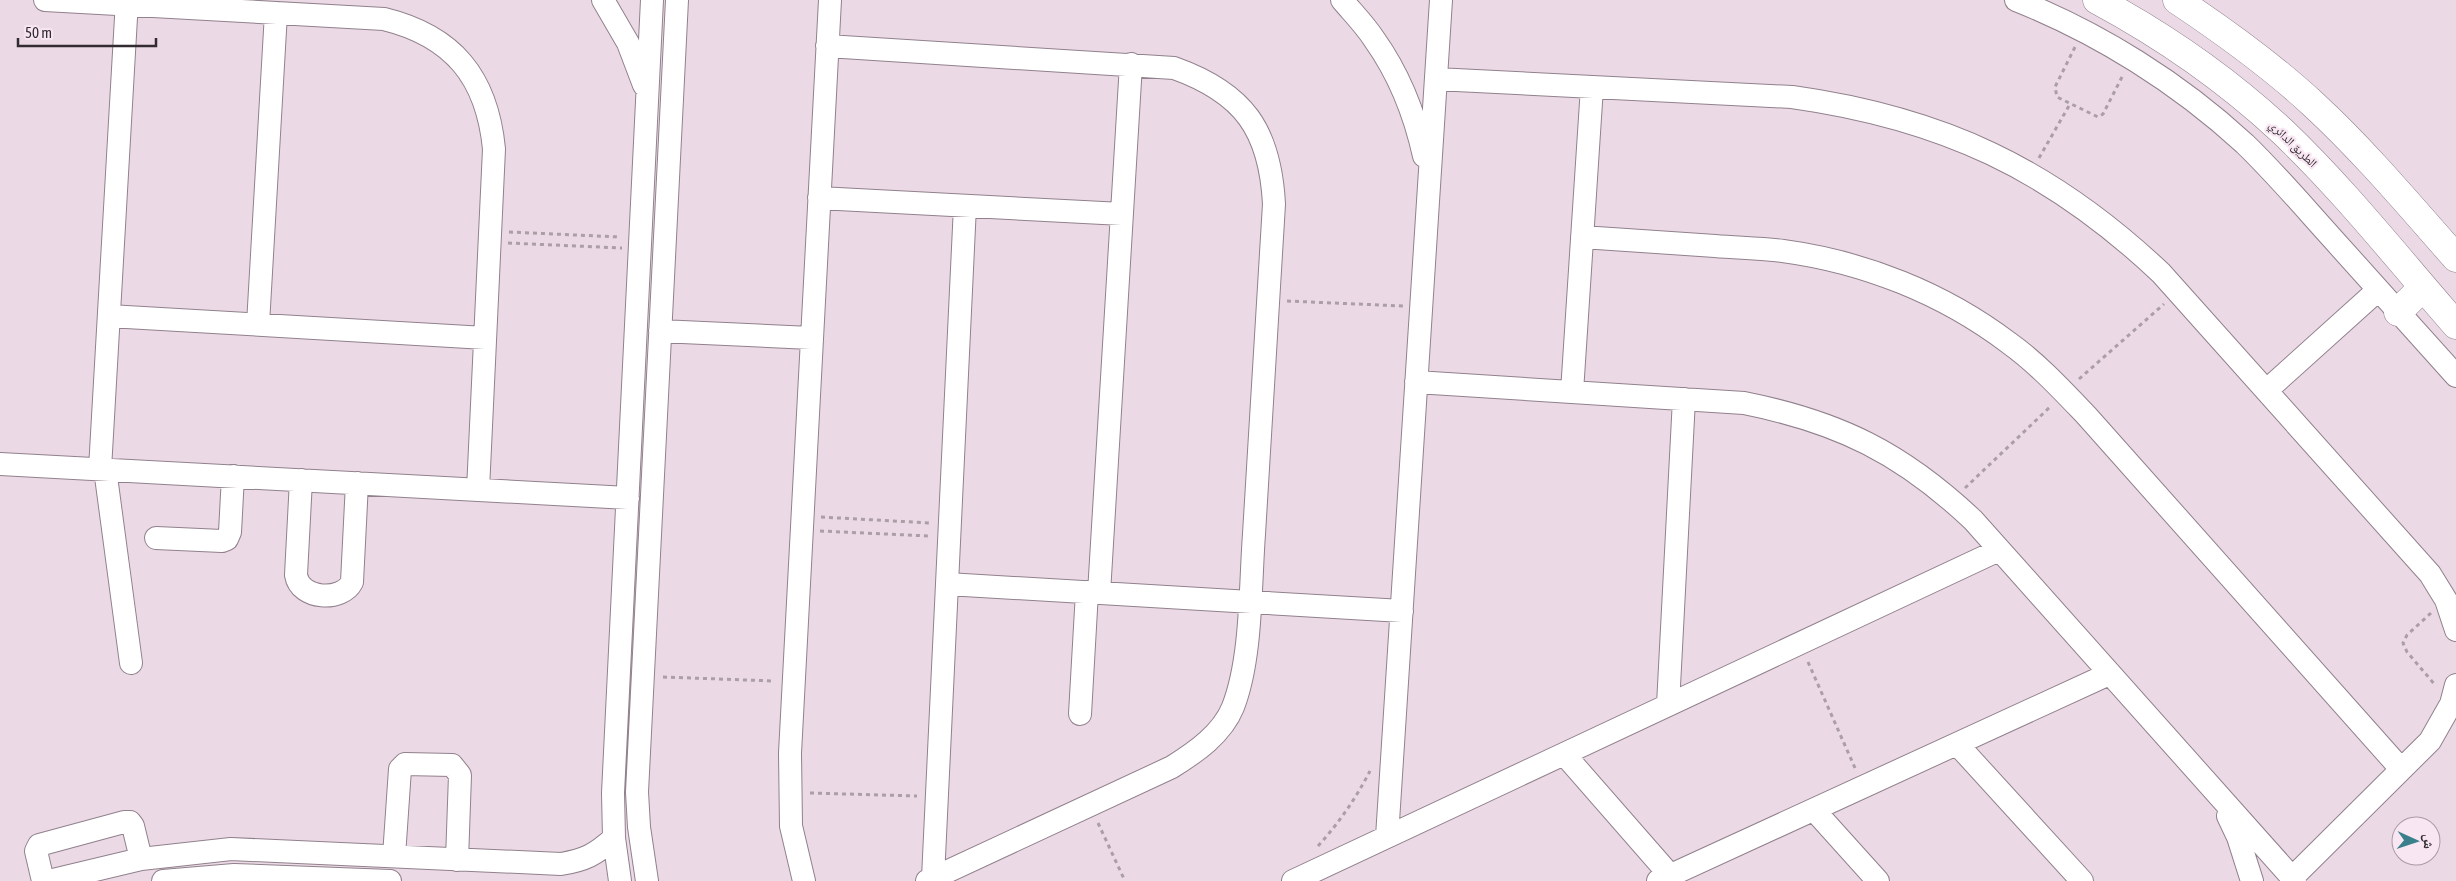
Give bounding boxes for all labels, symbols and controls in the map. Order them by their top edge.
scale bar [18,15,155,47]
text: 50 m [25,24,52,41]
street label: الطريق الدائري [2264,118,2320,172]
north arrow [2391,816,2441,866]
text: ش [2420,834,2437,850]

